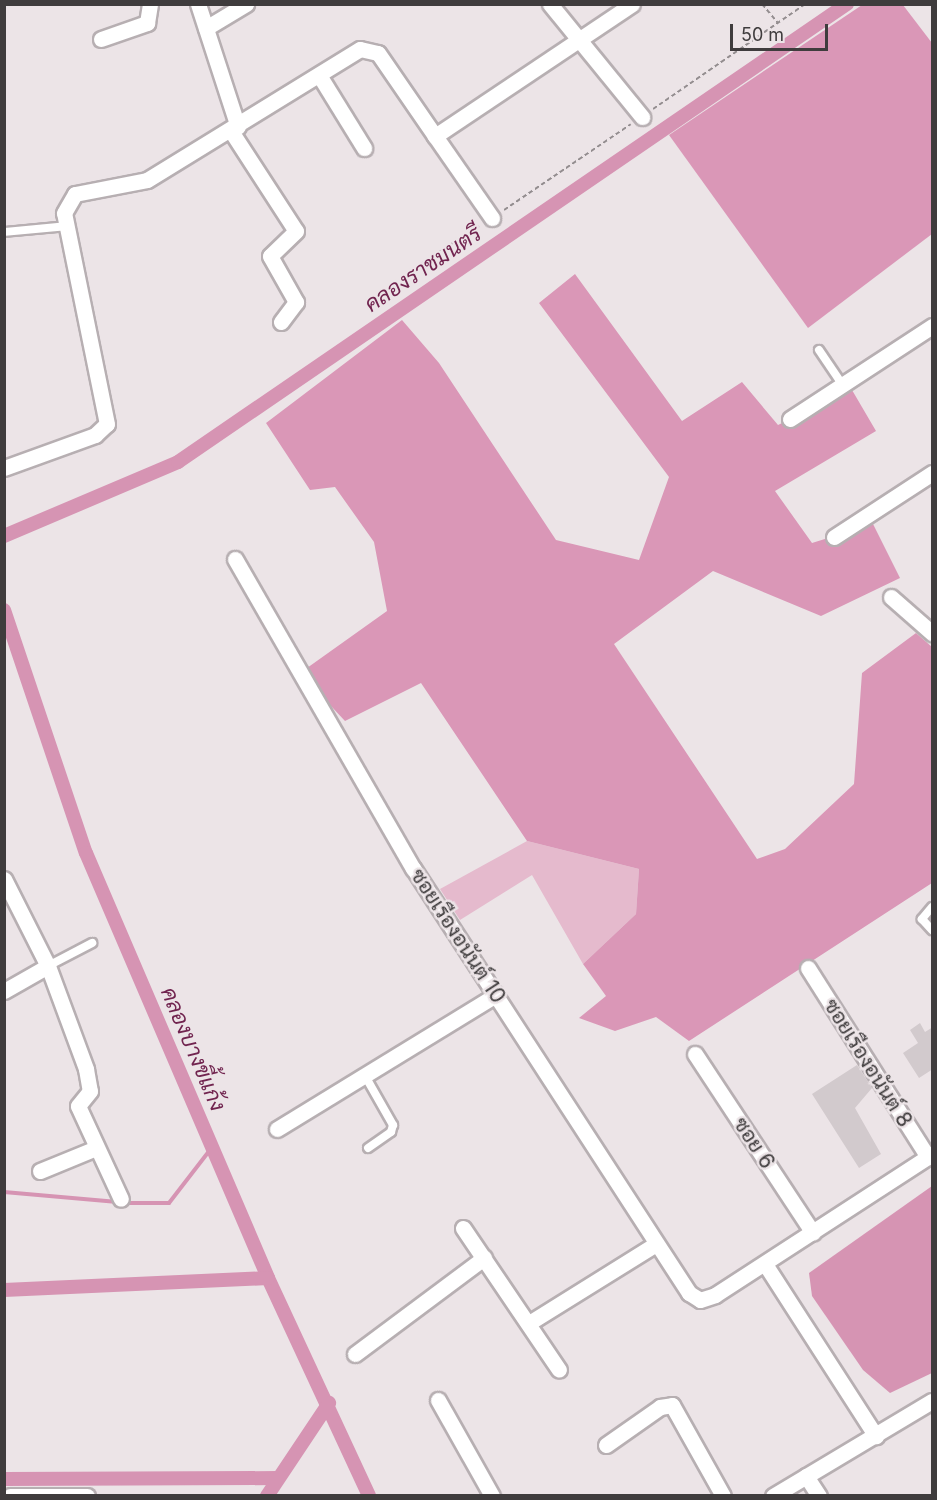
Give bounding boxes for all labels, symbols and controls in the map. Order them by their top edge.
scale bar [733,12,830,50]
text: 50 m [741,24,784,45]
water label: คลองราชมนตรี [360,220,486,318]
street label: ซอยเรืองอนันต์ 10 [405,864,511,1008]
water label: คลองบางขี้แก้ง [155,983,231,1115]
street label: ซอยเรืองอนันต์ 8 [818,994,918,1132]
street label: ซอย 6 [728,1113,780,1173]

